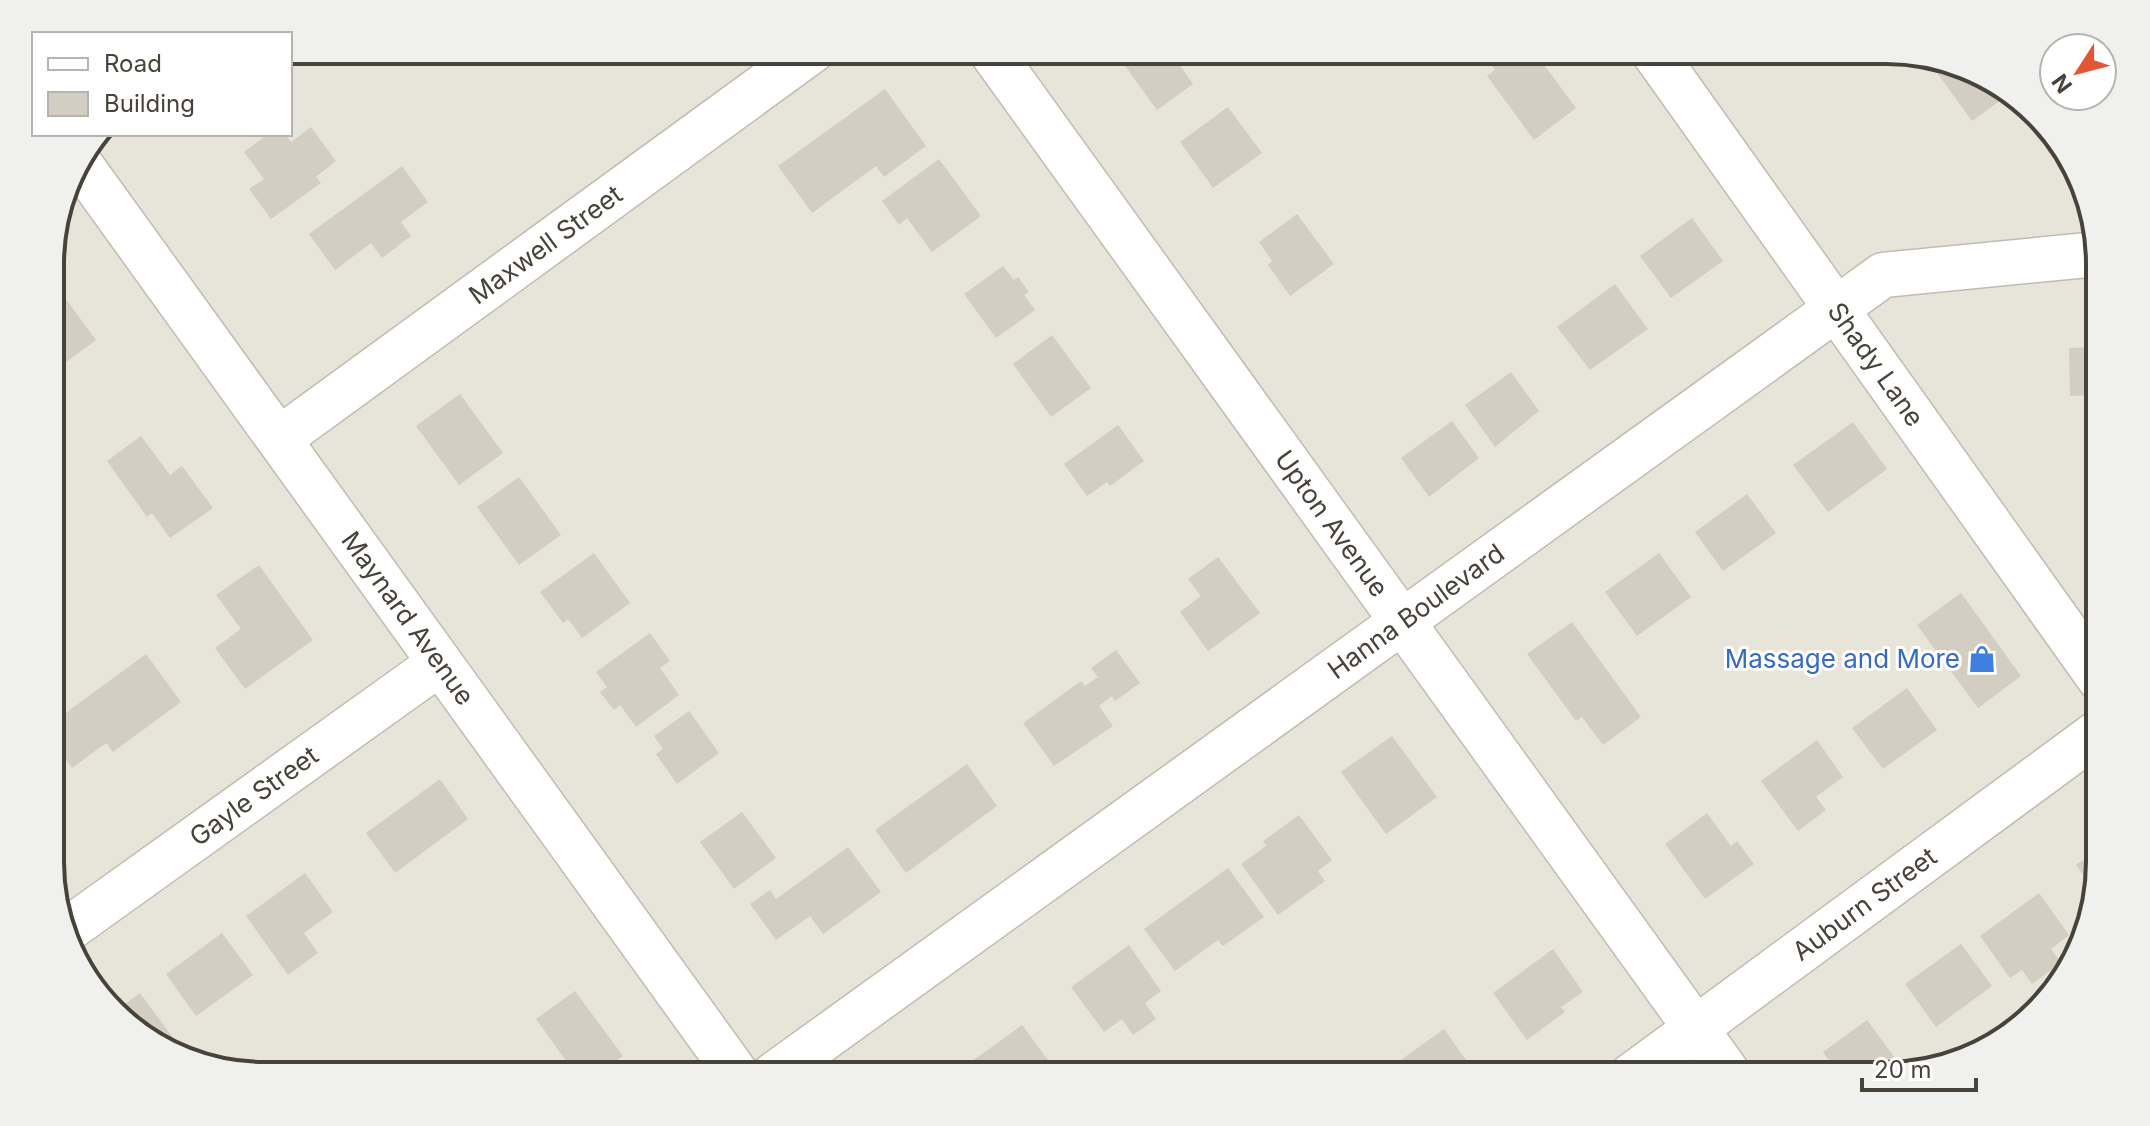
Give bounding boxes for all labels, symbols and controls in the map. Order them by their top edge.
legend [32,32,292,136]
north arrow [2038,32,2118,112]
text: Road [104,49,162,78]
text: N [2046,69,2077,98]
text: Building [104,89,195,118]
street label: Maxwell Street [463,178,628,310]
street label: Shady Lane [1822,296,1931,432]
street label: Upton Avenue [1269,444,1395,603]
street label: Maynard Avenue [335,525,481,711]
street label: Hanna Boulevard [1322,537,1510,685]
place label: Massage and More [1725,643,1960,674]
shop icon: Massage and More [1967,644,1997,674]
street label: Gayle Street [183,739,324,852]
street label: Auburn Street [1786,841,1942,967]
scale bar [1862,1042,1976,1092]
text: 20 m [1874,1055,1932,1084]

